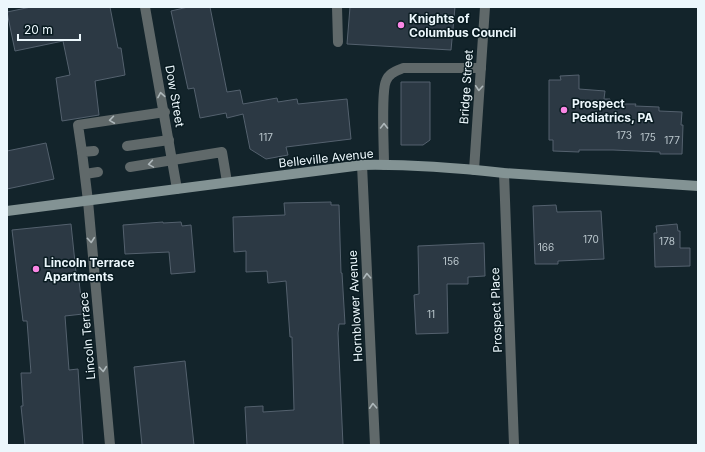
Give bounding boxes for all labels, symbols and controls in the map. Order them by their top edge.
place label: Knights of Columbus Council [409,11,516,40]
scale bar [18,16,80,42]
marker: Knights of Columbus Council [396,20,406,30]
text: 20 m [24,22,53,37]
street label: Bridge Street [456,49,476,125]
street label: Dow Street [162,64,188,128]
one-way arrow [475,85,484,91]
one-way arrow [158,92,166,98]
place label: Prospect Pediatrics, PA [572,96,653,125]
marker: Prospect Pediatrics, PA [559,105,569,115]
one-way arrow [109,115,115,124]
one-way arrow [380,123,388,129]
house number: 173 [616,129,632,141]
house number: 117 [259,131,273,143]
house number: 175 [640,131,656,143]
house number: 177 [664,134,680,146]
street label: Belleville Avenue [278,146,374,170]
one-way arrow [148,159,154,168]
house number: 170 [583,233,599,245]
house number: 178 [659,235,675,247]
one-way arrow [87,237,96,243]
house number: 166 [538,241,554,253]
street label: Hornblower Avenue [345,250,365,362]
place label: Lincoln Terrace Apartments [44,255,135,284]
house number: 156 [443,255,459,267]
marker: Lincoln Terrace Apartments [31,264,41,274]
street label: Prospect Place [487,267,505,353]
one-way arrow [363,273,371,279]
street label: Lincoln Terrace [76,292,98,380]
house number: 11 [427,308,435,320]
one-way arrow [99,366,108,372]
one-way arrow [369,403,377,409]

